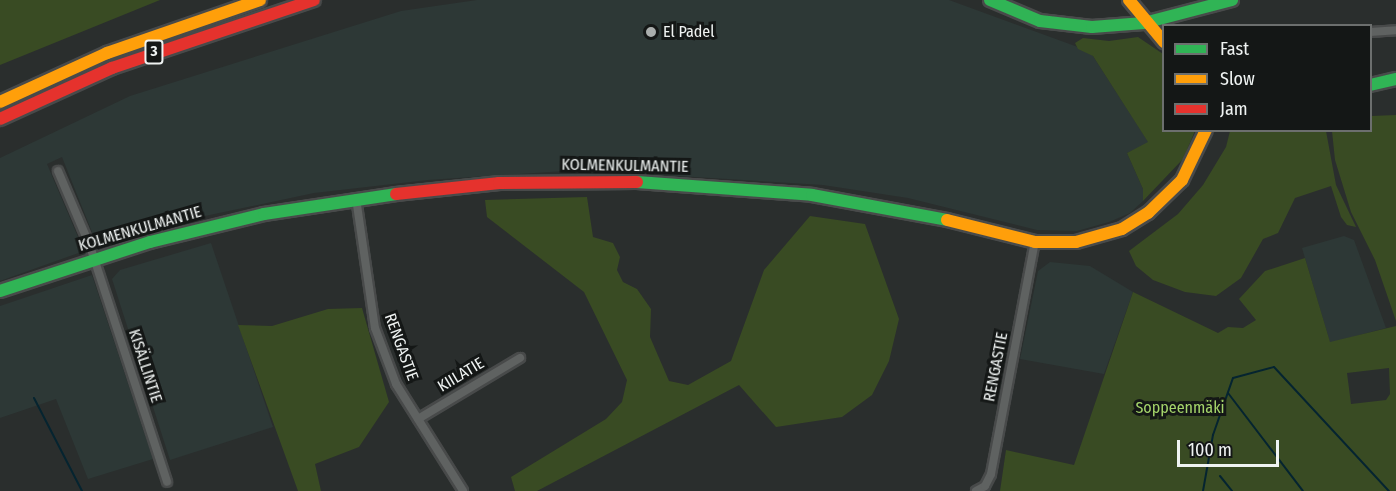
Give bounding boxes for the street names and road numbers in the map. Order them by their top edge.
road number: 3 [144,40,164,64]
street label: KOLMENKULMANTIE [561,155,689,177]
street label: KOLMENKULMANTIE [76,202,204,256]
street label: RENGASTIE [380,311,422,383]
street label: KISÄLLINTIE [124,327,166,405]
street label: RENGASTIE [980,331,1012,403]
street label: KIILATIE [434,354,488,396]

